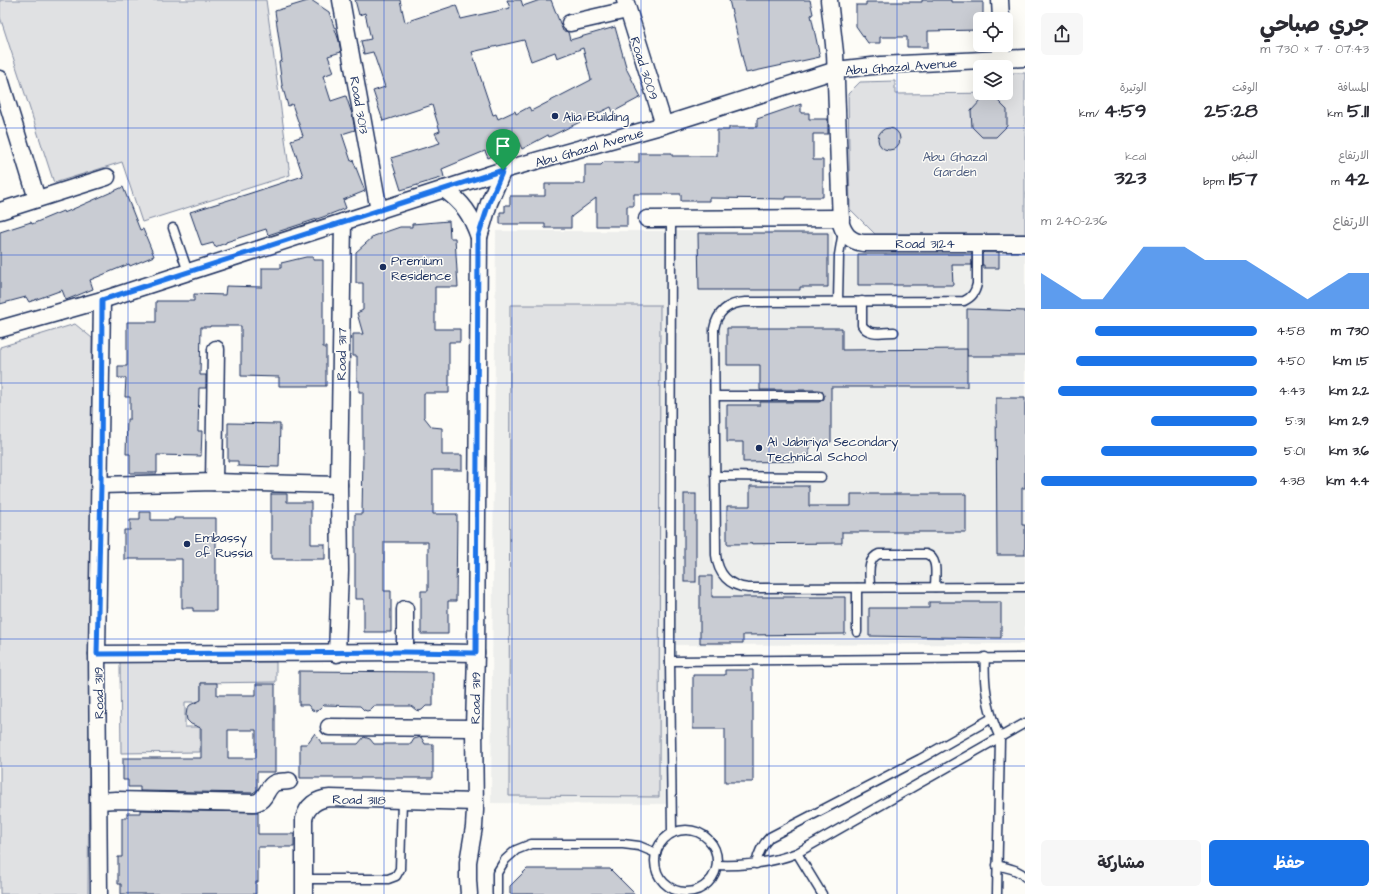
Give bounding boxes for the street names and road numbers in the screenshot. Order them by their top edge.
street label: Road 3009 [625,34,663,102]
street label: Abu Ghazal Avenue [845,54,958,80]
street label: Road 3013 [345,75,373,136]
street label: Abu Ghazal Avenue [533,124,646,172]
street label: Road 3124 [895,235,955,253]
street label: Road 3117 [333,327,351,381]
street label: Road 3119 [90,667,108,719]
street label: Road 3119 [467,672,485,724]
street label: Road 3118 [332,791,386,809]

